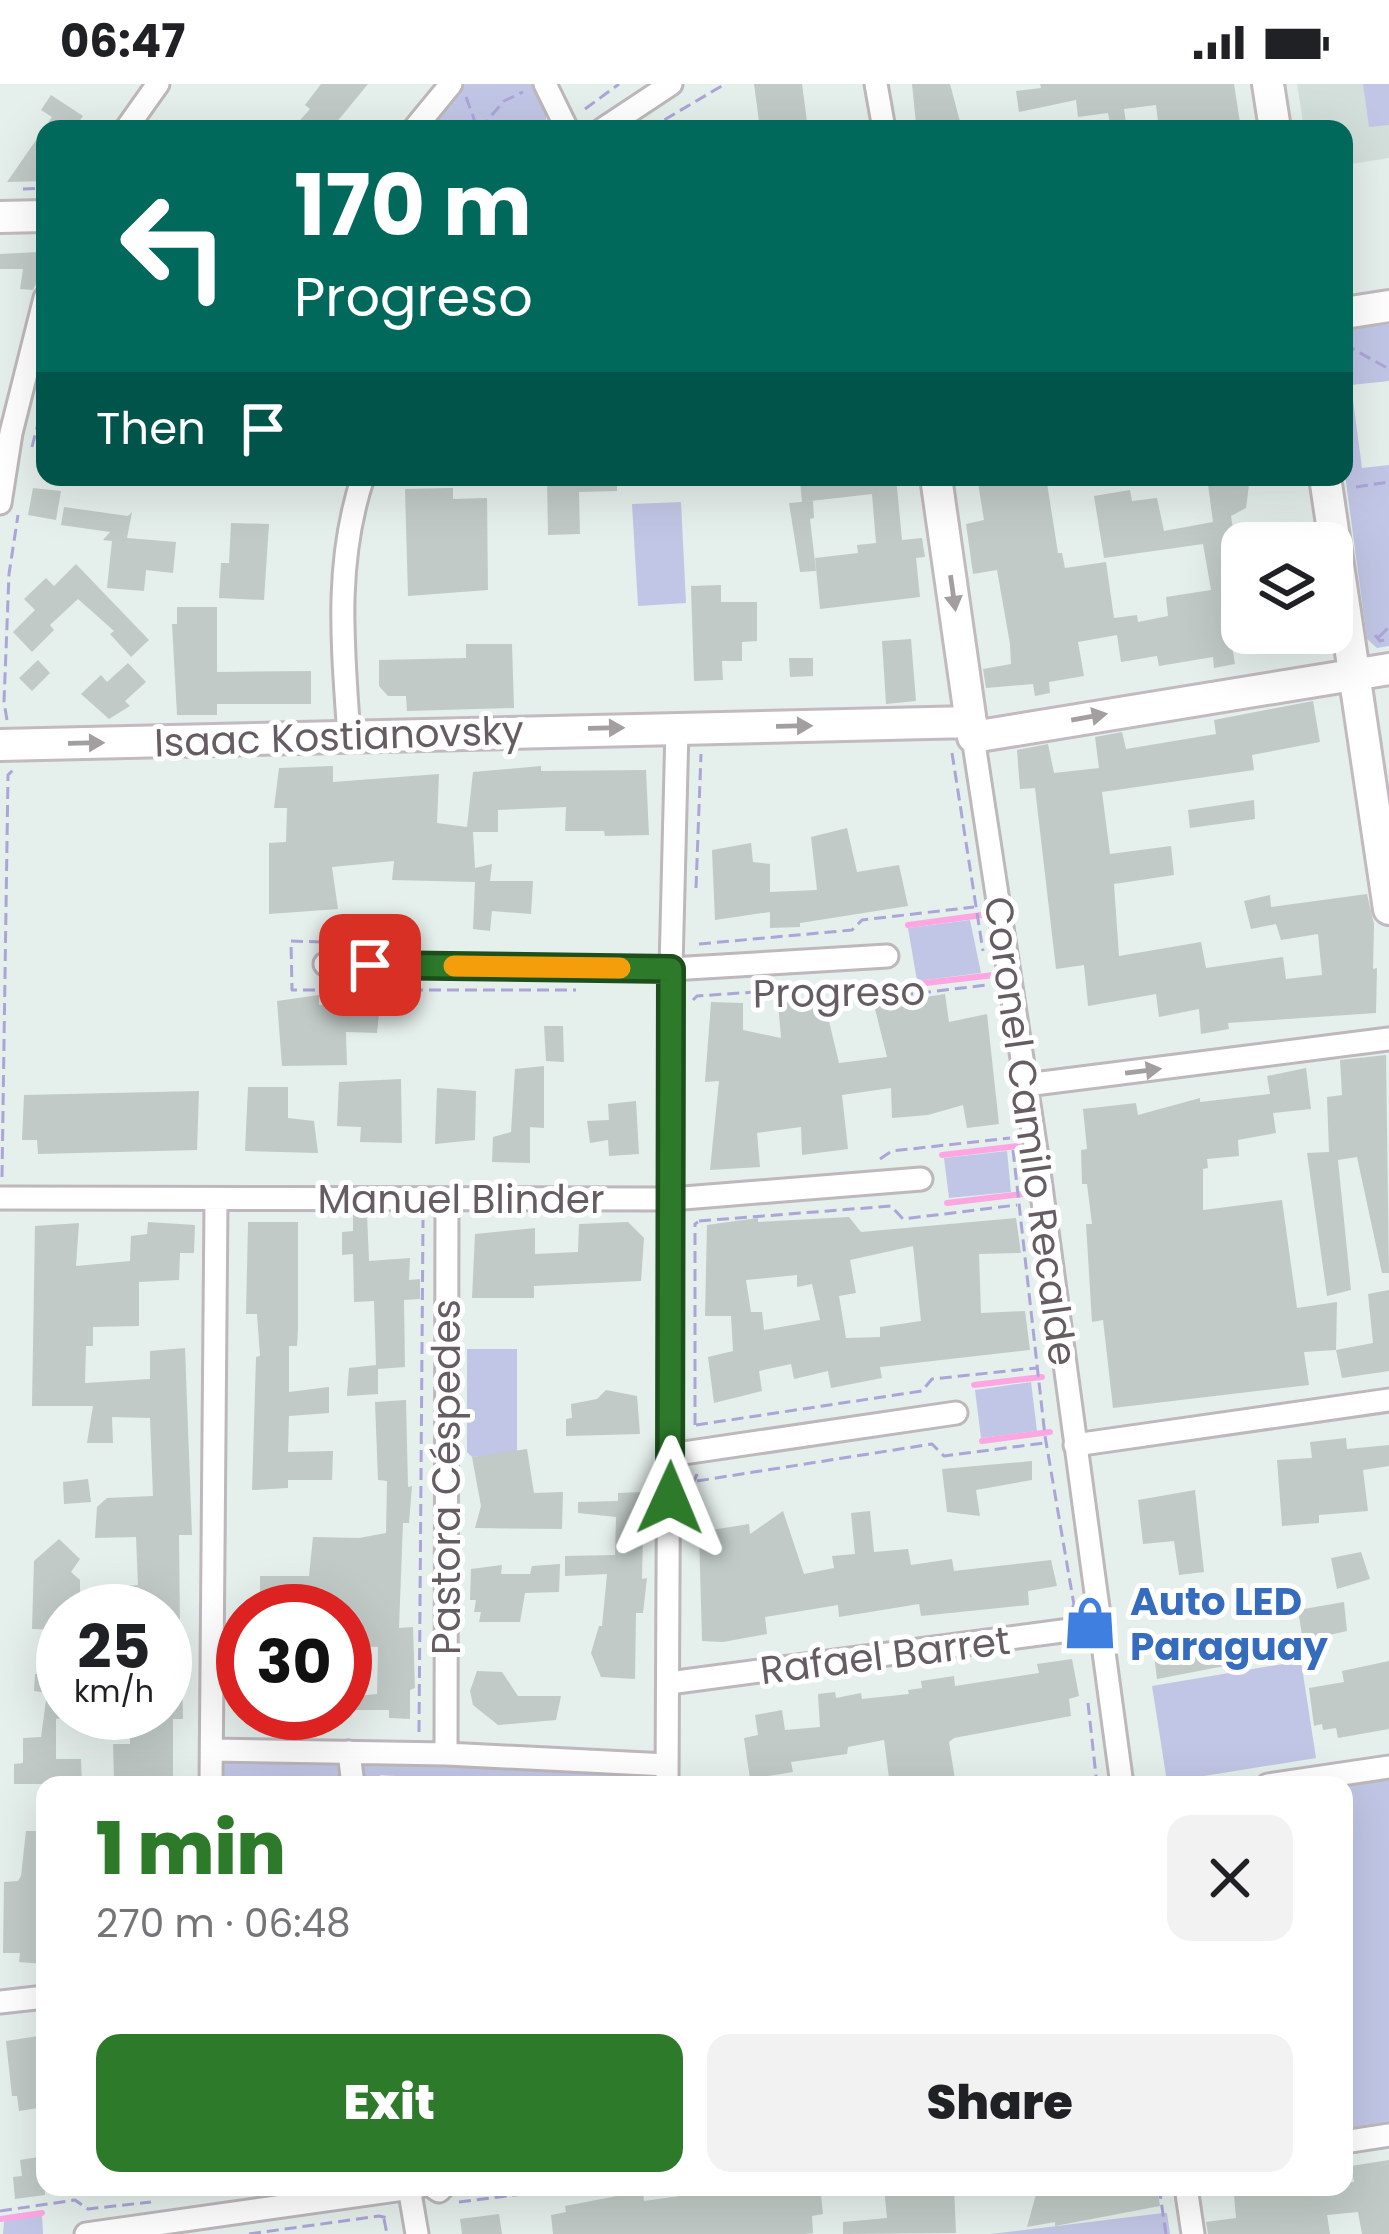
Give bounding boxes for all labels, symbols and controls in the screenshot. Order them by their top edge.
text: 06:47 [60,10,185,73]
text: 170 m [294,147,532,264]
icon: left [96,168,252,324]
text: Progreso [294,259,533,335]
icon: arrive [230,396,296,462]
text: Then [96,397,206,460]
map controls [1221,522,1353,654]
button: layers [1221,522,1353,654]
one-way arrow [944,575,963,612]
street label: Isaac Kostianovsky [153,703,525,770]
one-way arrow [1070,707,1108,725]
one-way arrow [776,716,814,736]
one-way arrow [588,719,626,738]
one-way arrow [68,734,106,753]
street label: Coronel Camilo Recalde [970,893,1091,1369]
pin [319,914,421,1016]
icon: arrive [337,932,403,998]
street label: Progreso [752,963,926,1022]
one-way arrow [1124,1061,1162,1080]
street label: Manuel Blinder [317,1172,605,1227]
street label: Pastora Céspedes [419,1299,474,1655]
position arrow [607,1435,733,1561]
place label: Auto LED Paraguay [1130,1574,1328,1674]
speed limit sign: 30 [216,1584,372,1740]
shop icon: Auto LED Paraguay [1061,1594,1119,1652]
text: 25 [77,1605,151,1689]
street label: Rafael Barret [757,1613,1013,1698]
text: km/h [74,1670,154,1713]
text: 1 min [96,1798,286,1899]
button: close [1167,1815,1293,1941]
text: 270 m · 06:48 [96,1896,351,1951]
button: Exit [96,2034,683,2172]
button: Share [707,2034,1293,2172]

